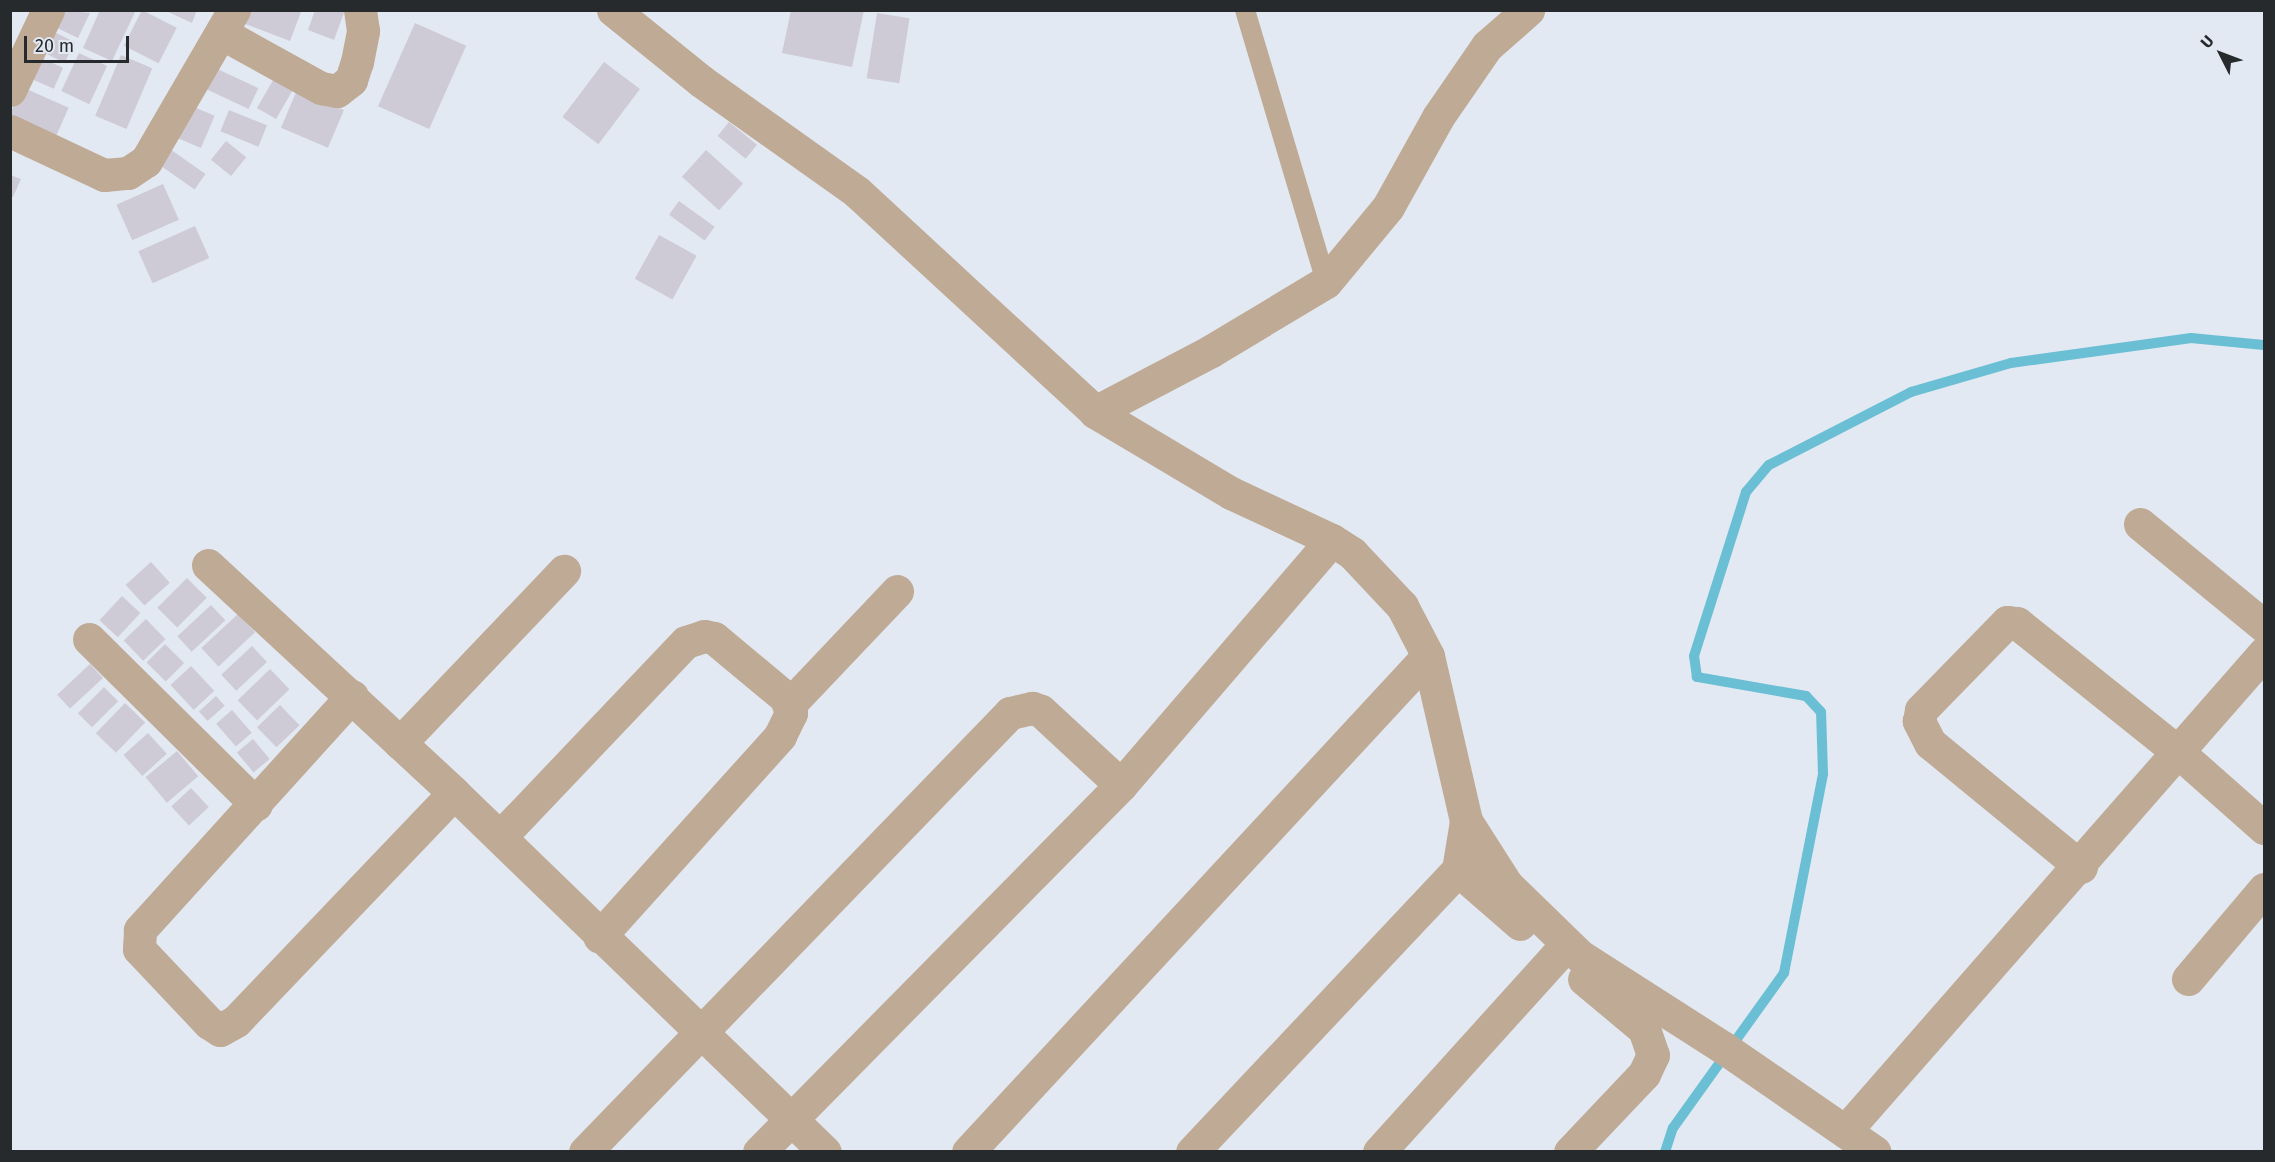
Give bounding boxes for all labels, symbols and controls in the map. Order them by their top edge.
scale bar [27,24,132,62]
north arrow [2191,24,2251,84]
text: U [2197,31,2218,52]
text: 20 m [35,35,74,57]

